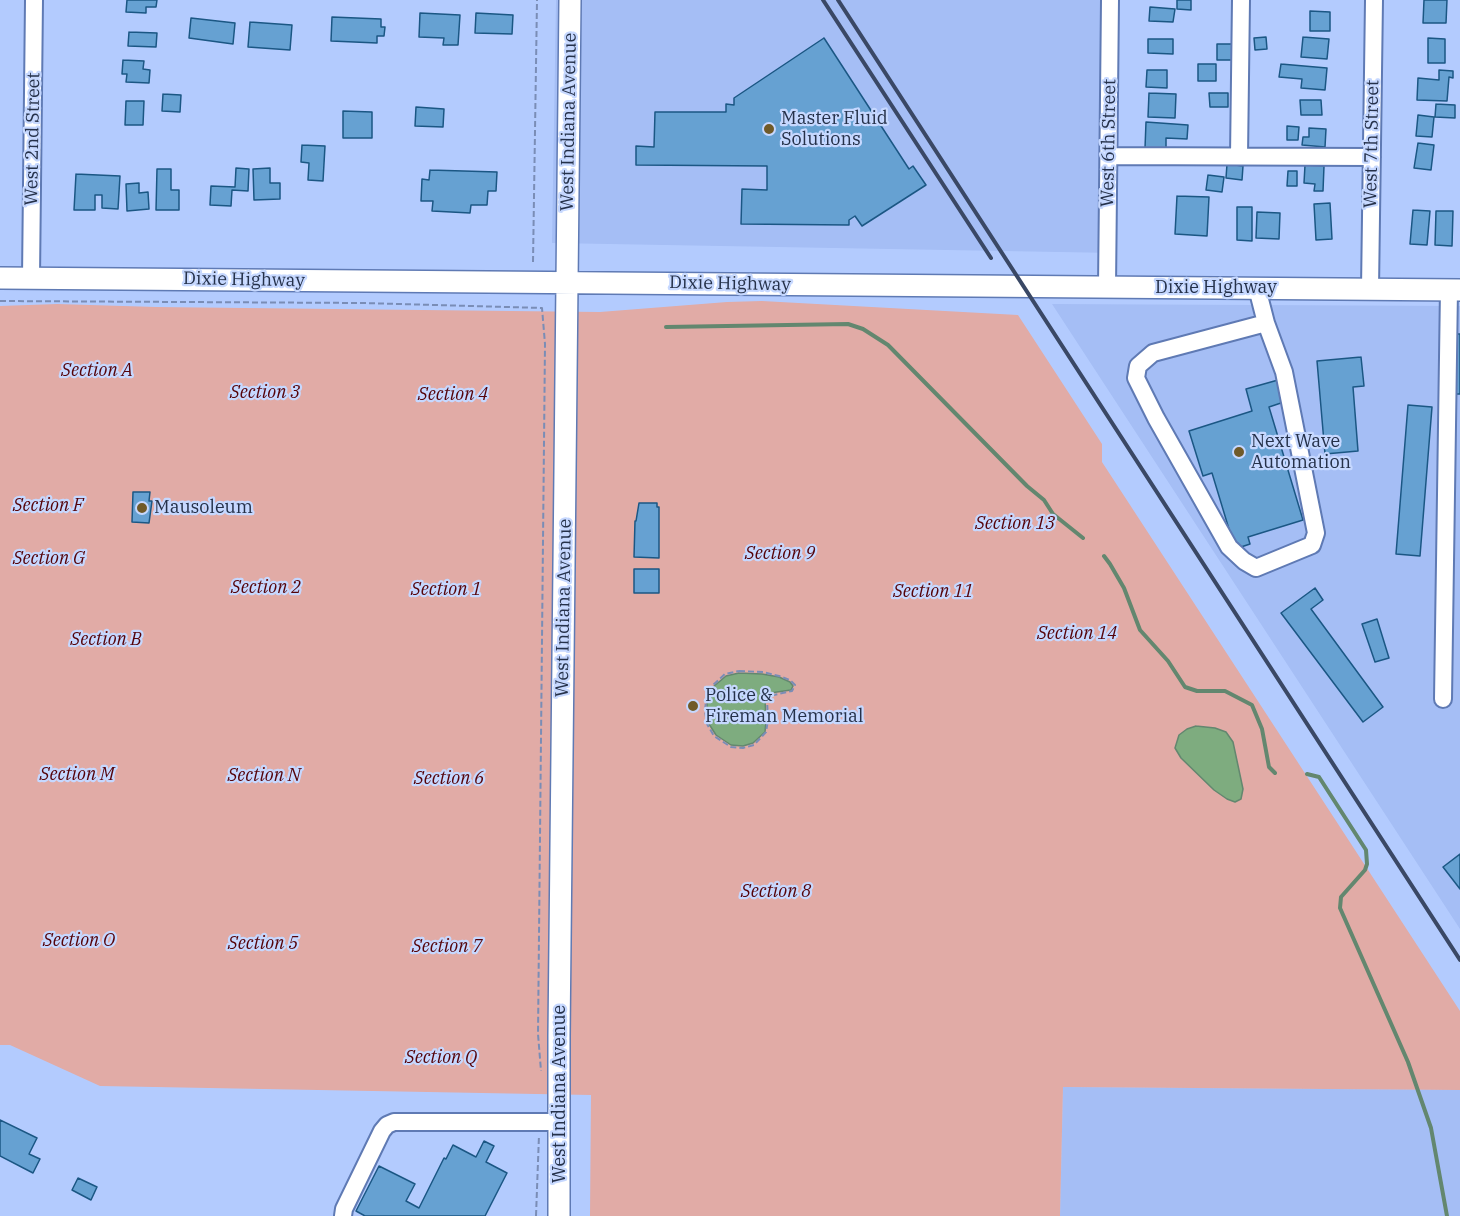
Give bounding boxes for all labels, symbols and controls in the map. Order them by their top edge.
street label: West Indiana Avenue [557,33,581,211]
street label: West 2nd Street [21,72,45,206]
street label: West 6th Street [1097,79,1121,207]
street label: West 7th Street [1360,80,1384,208]
place label: Master Fluid Solutions [781,108,888,150]
marker: Master Fluid Solutions [762,122,776,136]
street label: Dixie Highway [183,268,305,292]
street label: Dixie Highway [669,272,791,296]
street label: Dixie Highway [1155,277,1277,299]
park label: Section A [61,360,133,382]
park label: Section 3 [230,382,300,404]
park label: Section 4 [418,384,488,406]
place label: Next Wave Automation [1251,431,1351,474]
marker: Next Wave Automation [1232,445,1246,459]
park label: Section F [13,495,83,517]
place label: Mausoleum [154,497,253,519]
marker: Mausoleum [135,501,149,515]
park label: Section 13 [975,513,1055,535]
street label: West Indiana Avenue [552,519,576,697]
park label: Section 9 [745,543,815,565]
park label: Section G [13,548,85,570]
park label: Section 2 [231,577,301,599]
park label: Section 1 [411,579,481,601]
park label: Section 11 [893,581,973,603]
park label: Section 14 [1037,623,1117,645]
park label: Section B [70,629,142,651]
place label: Police & Fireman Memorial [705,685,863,728]
marker: Police & Fireman Memorial [686,699,700,713]
park label: Section M [40,764,114,786]
park label: Section N [227,765,301,787]
park label: Section 6 [414,768,484,790]
park label: Section 8 [741,881,811,903]
park label: Section O [43,930,115,952]
park label: Section 5 [228,933,298,955]
park label: Section 7 [412,936,482,958]
street label: West Indiana Avenue [549,1005,571,1183]
park label: Section Q [405,1047,477,1069]

